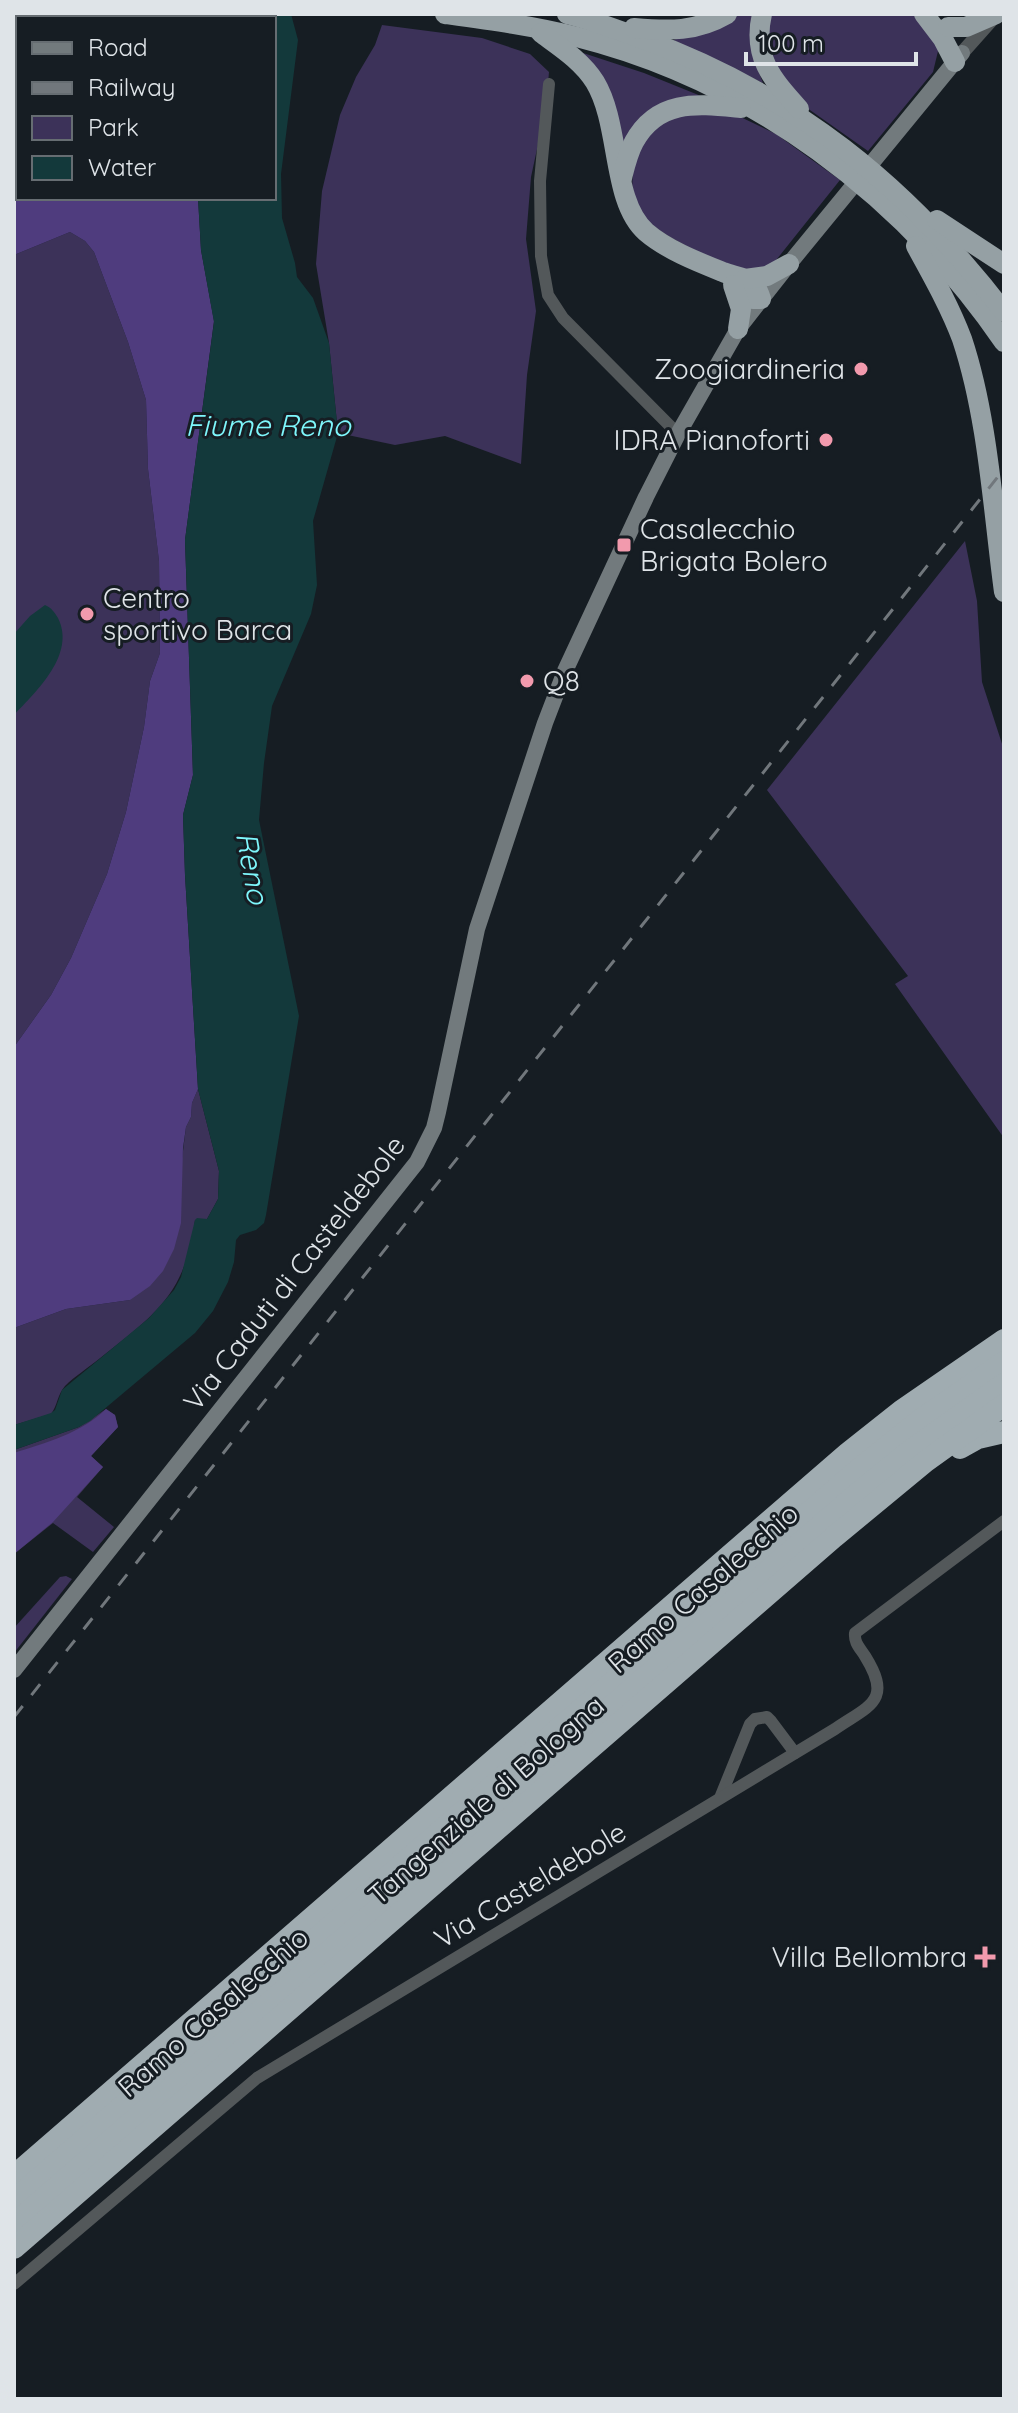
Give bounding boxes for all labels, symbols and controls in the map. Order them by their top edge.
legend [16,16,276,200]
scale bar [746,16,916,66]
text: 100 m [758,28,824,58]
text: Road [88,32,148,62]
text: Railway [88,72,175,102]
text: Park [88,112,139,142]
text: Water [88,152,156,182]
place label: Zoogiardineria [654,351,845,386]
marker: Zoogiardineria [852,360,870,378]
water label: Fiume Reno [185,406,353,444]
place label: IDRA Pianoforti [613,422,810,457]
marker: IDRA Pianoforti [817,431,835,449]
place label: Casalecchio Brigata Bolero [640,511,828,578]
marker: Casalecchio Brigata Bolero [615,536,633,554]
place label: Centro sportivo Barca [103,580,292,647]
marker: Centro sportivo Barca [78,605,96,623]
place label: Q8 [543,663,580,698]
marker: Q8 [518,672,536,690]
water label: Reno [228,829,278,909]
street label: Via Caduti di Casteldebole [175,1128,412,1417]
street label: Ramo Casalecchio [600,1495,805,1680]
street label: Tangenziale di Bologna [360,1687,611,1912]
street label: Via Casteldebole [427,1814,632,1956]
street label: Ramo Casalecchio [110,1919,315,2104]
place label: Villa Bellombra [771,1939,967,1974]
marker: Villa Bellombra [974,1946,996,1968]

